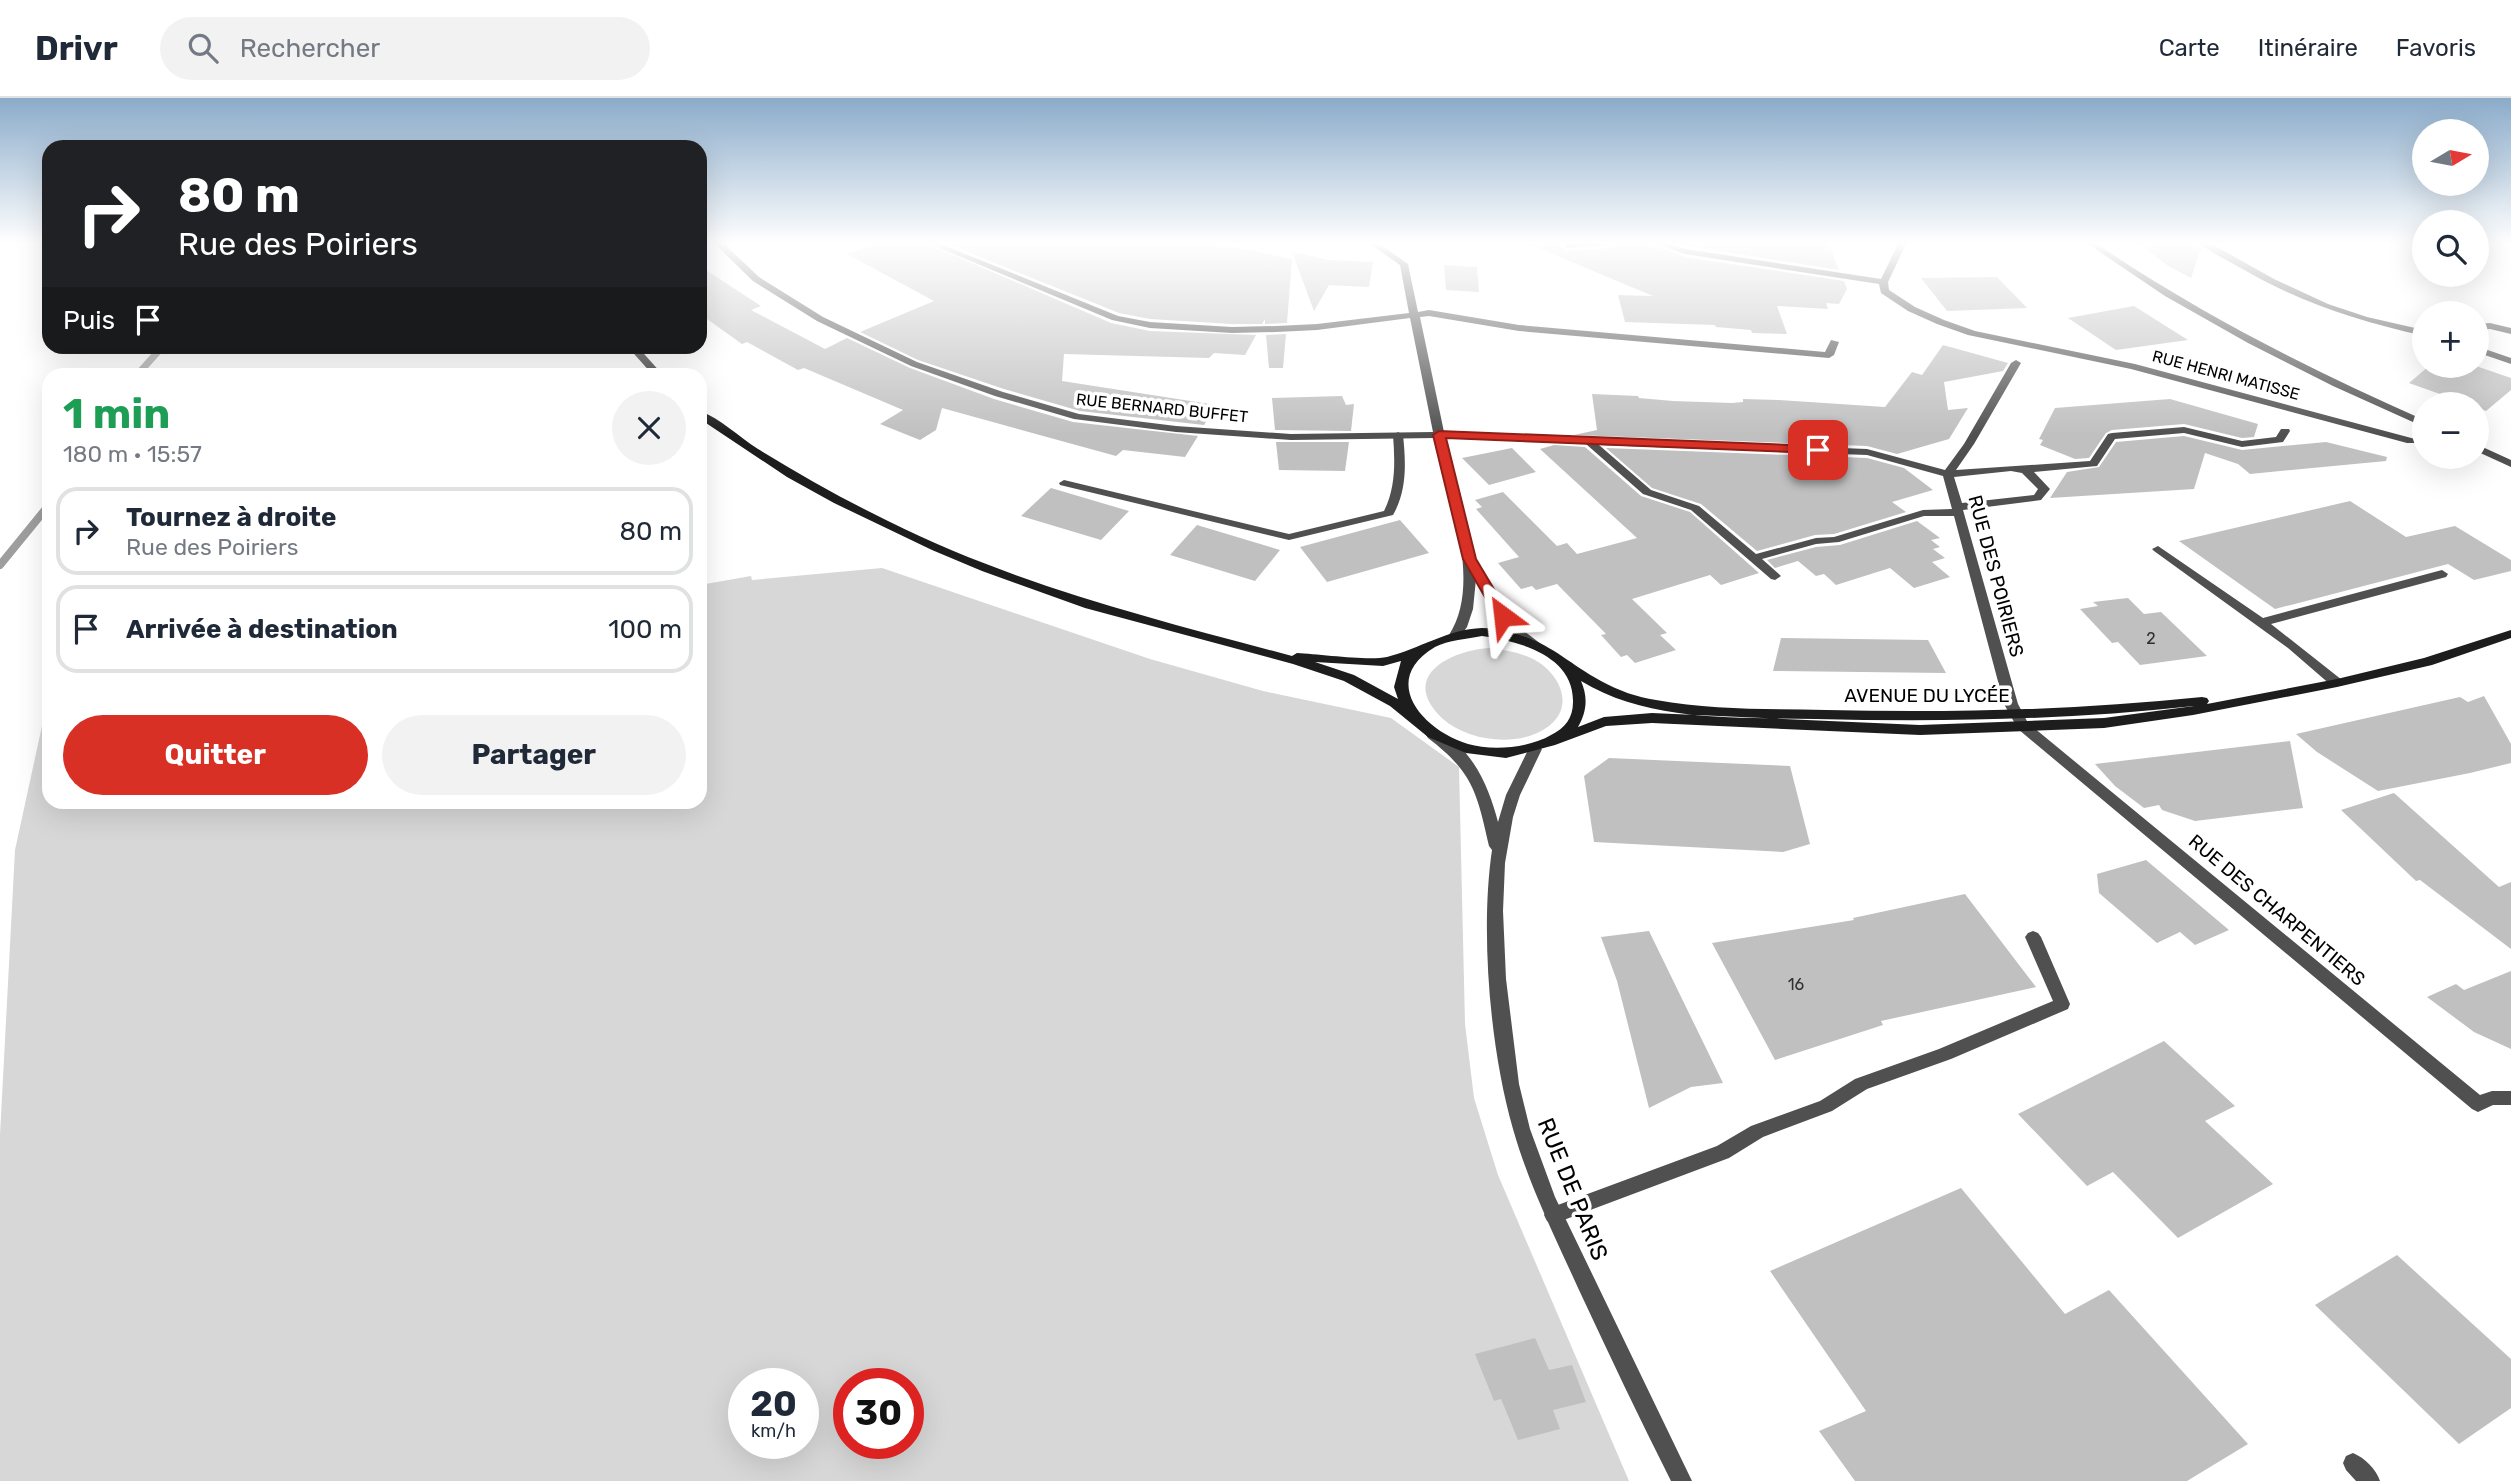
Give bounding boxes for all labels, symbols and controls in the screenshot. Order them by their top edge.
search box [160,17,650,80]
text: Drivr [35,29,118,68]
icon: search [184,29,222,67]
text: Rechercher [240,33,380,64]
text: Carte [2159,34,2220,62]
text: Itinéraire [2258,34,2358,62]
text: Favoris [2396,34,2476,62]
north arrow [2412,119,2488,196]
map controls [2412,119,2489,469]
text: 80 m [178,166,300,224]
icon: right [63,168,154,259]
button: search [2412,210,2489,287]
text: Rue des Poiriers [178,225,418,263]
icon: arrive [129,301,167,339]
button: + [2412,301,2489,378]
text: Puis [63,305,115,336]
street label: RUE HENRI MATISSE [2150,346,2302,404]
text: 1 min [63,389,170,439]
street label: RUE BERNARD BUFFET [1075,390,1249,426]
button: close [612,391,686,465]
button: − [2412,392,2489,469]
pin [1788,420,1848,480]
icon: arrive [1799,431,1837,469]
text: 180 m · 15:57 [63,440,202,468]
street label: RUE DES POIRIERS [1963,493,2029,659]
text: Tournez à droite [126,502,336,533]
icon: right [67,512,105,550]
text: 80 m [619,516,682,547]
text: Rue des Poiriers [126,533,298,561]
position arrow [1466,579,1540,653]
icon: arrive [67,610,105,648]
text: Arrivée à destination [126,614,398,645]
text: 100 m [608,614,682,645]
house number: 2 [2146,629,2156,648]
street label: AVENUE DU LYCÉE [1844,684,2010,707]
button: Quitter [63,715,368,795]
button: Partager [382,715,686,795]
street label: RUE DES CHARPENTIERS [2184,829,2370,991]
house number: 16 [1788,975,1805,994]
street label: RUE DE PARIS [1532,1114,1614,1264]
speed limit sign: 30 [833,1368,924,1459]
text: 20 [750,1383,797,1425]
text: km/h [751,1420,796,1442]

